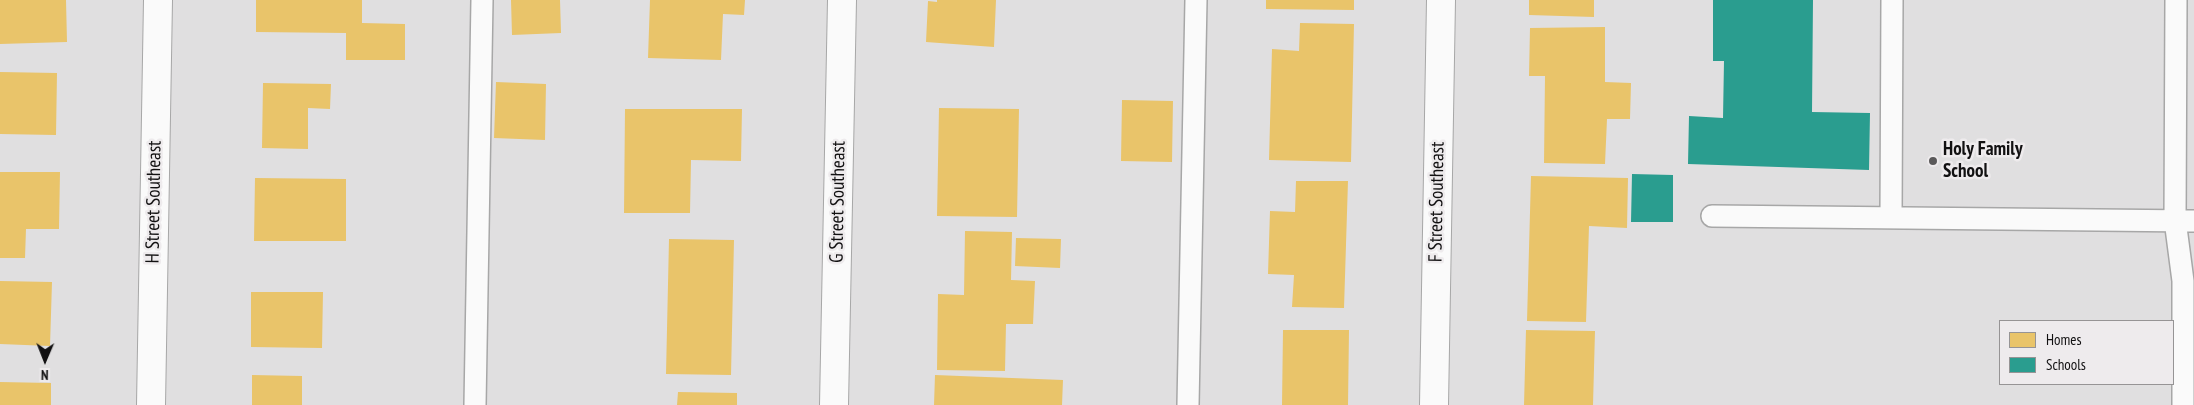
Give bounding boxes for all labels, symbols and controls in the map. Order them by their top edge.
place label: Holy Family School [1943,139,2023,183]
street label: H Street Southeast [142,140,166,264]
street label: G Street Southeast [826,141,850,263]
street label: F Street Southeast [1425,142,1449,262]
marker: Holy Family School [1927,155,1939,167]
legend [1999,320,2174,385]
text: Homes [2046,330,2082,349]
north arrow [20,335,70,385]
text: Schools [2046,355,2086,374]
text: N [41,366,49,384]

